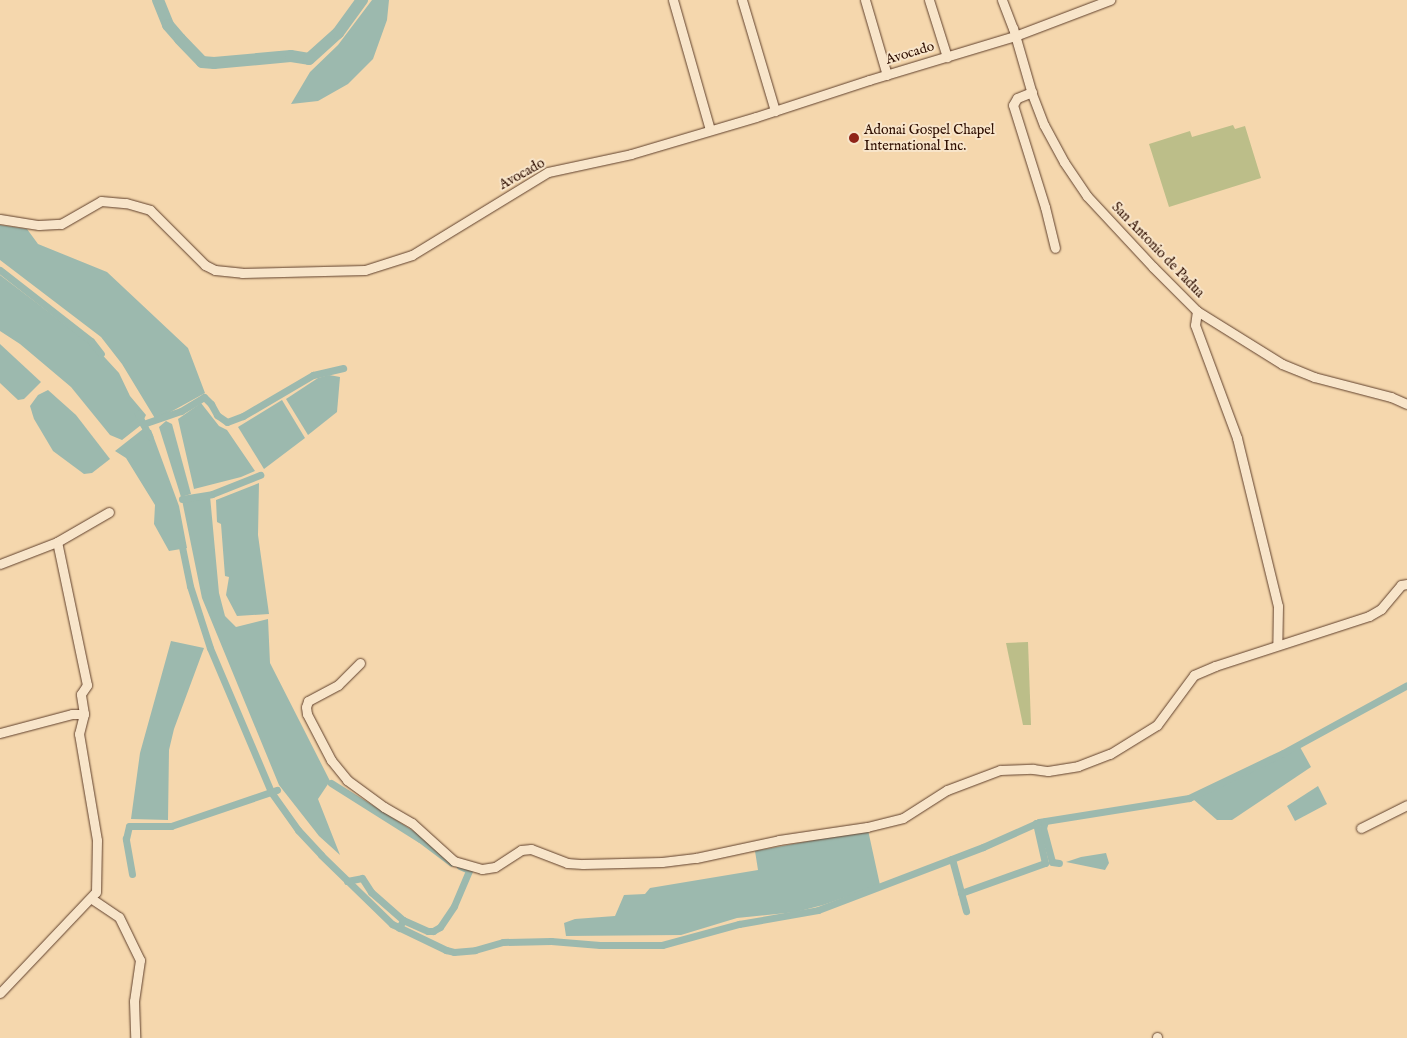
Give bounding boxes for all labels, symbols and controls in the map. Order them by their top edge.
street label: Avocado [884,38,936,68]
place label: Adonai Gospel Chapel International Inc. [864,122,995,154]
marker: Adonai Gospel Chapel International Inc. [848,132,860,144]
street label: Avocado [496,155,548,193]
street label: San Antonio de Padua [1108,199,1208,301]

